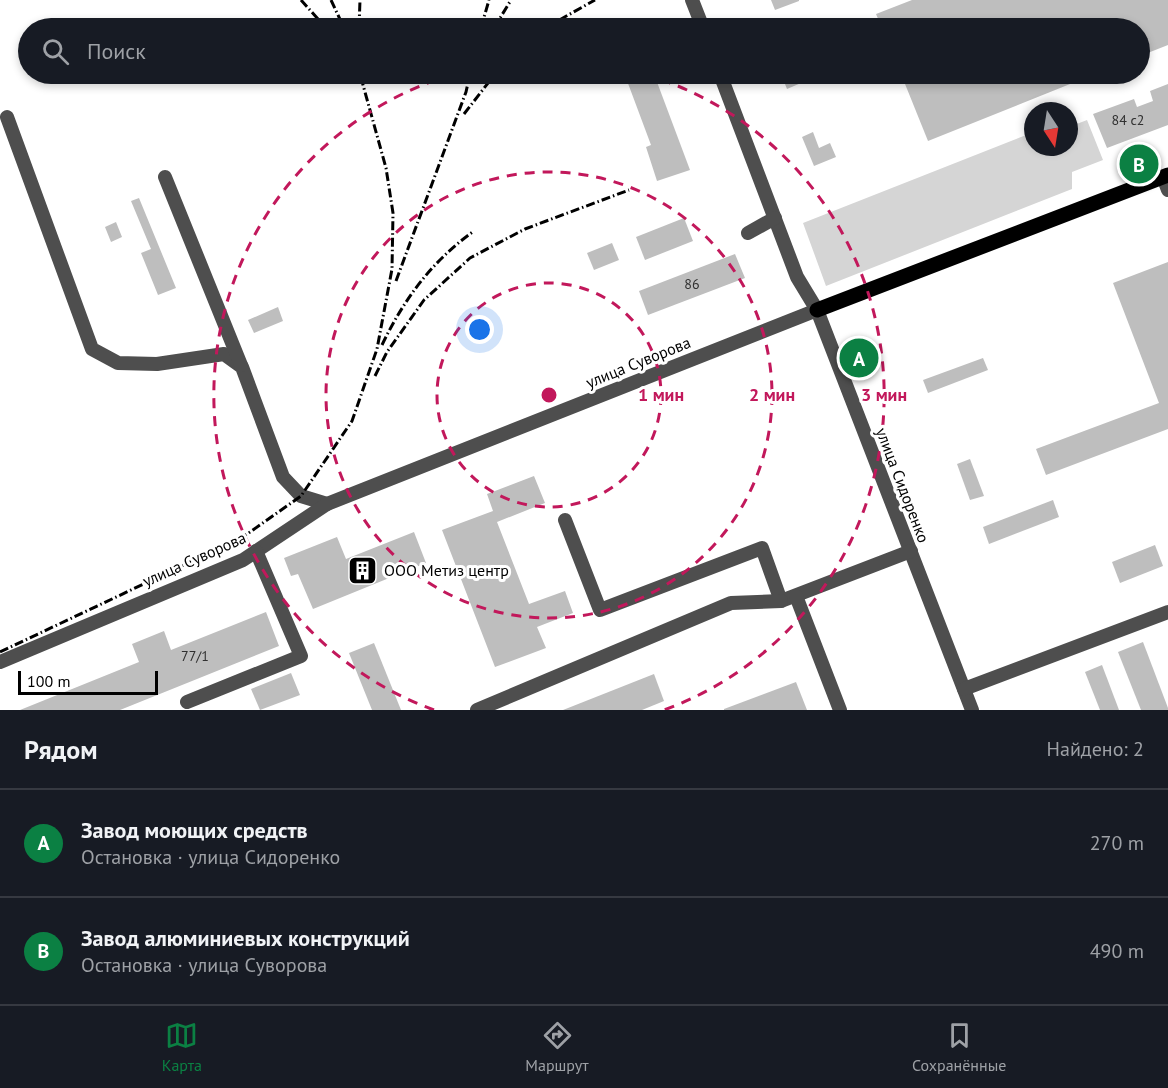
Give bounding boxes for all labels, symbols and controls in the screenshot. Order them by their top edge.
search box [18,18,1150,84]
icon: search [39,35,72,68]
text: Поиск [87,37,146,65]
north arrow [1024,102,1078,156]
house number: 84 с2 [1112,111,1144,129]
pin: B [1120,142,1158,186]
house number: 86 [684,275,700,293]
your location [465,315,494,344]
street label: улица Суворова [583,332,693,392]
pin: A [840,336,878,380]
text: 1 мин [638,383,684,406]
text: 2 мин [749,383,795,406]
text: 3 мин [861,383,907,406]
centre of rings [539,385,559,405]
street label: улица Сидоренко [872,425,934,545]
street label: улица Суворова [139,527,249,591]
building icon: ООО Метиз центр [347,554,379,586]
place label: ООО Метиз центр [384,560,509,580]
house number: 77/1 [181,647,209,665]
scale bar [18,668,158,696]
text: 100 m [27,671,70,691]
text: Рядом [24,733,98,766]
text: Найдено: 2 [1047,736,1144,762]
text: Завод моющих средств [81,816,308,844]
text: A [37,830,50,856]
text: 270 m [1090,830,1144,856]
text: Остановка · улица Сидоренко [81,844,340,870]
text: Завод алюминиевых конструкций [81,924,410,952]
text: B [38,938,49,964]
text: 490 m [1090,938,1144,964]
text: Остановка · улица Суворова [81,952,327,978]
tab: Карта [162,1019,202,1075]
tab: Маршрут [525,1019,589,1075]
tab: Сохранённые [912,1019,1006,1075]

